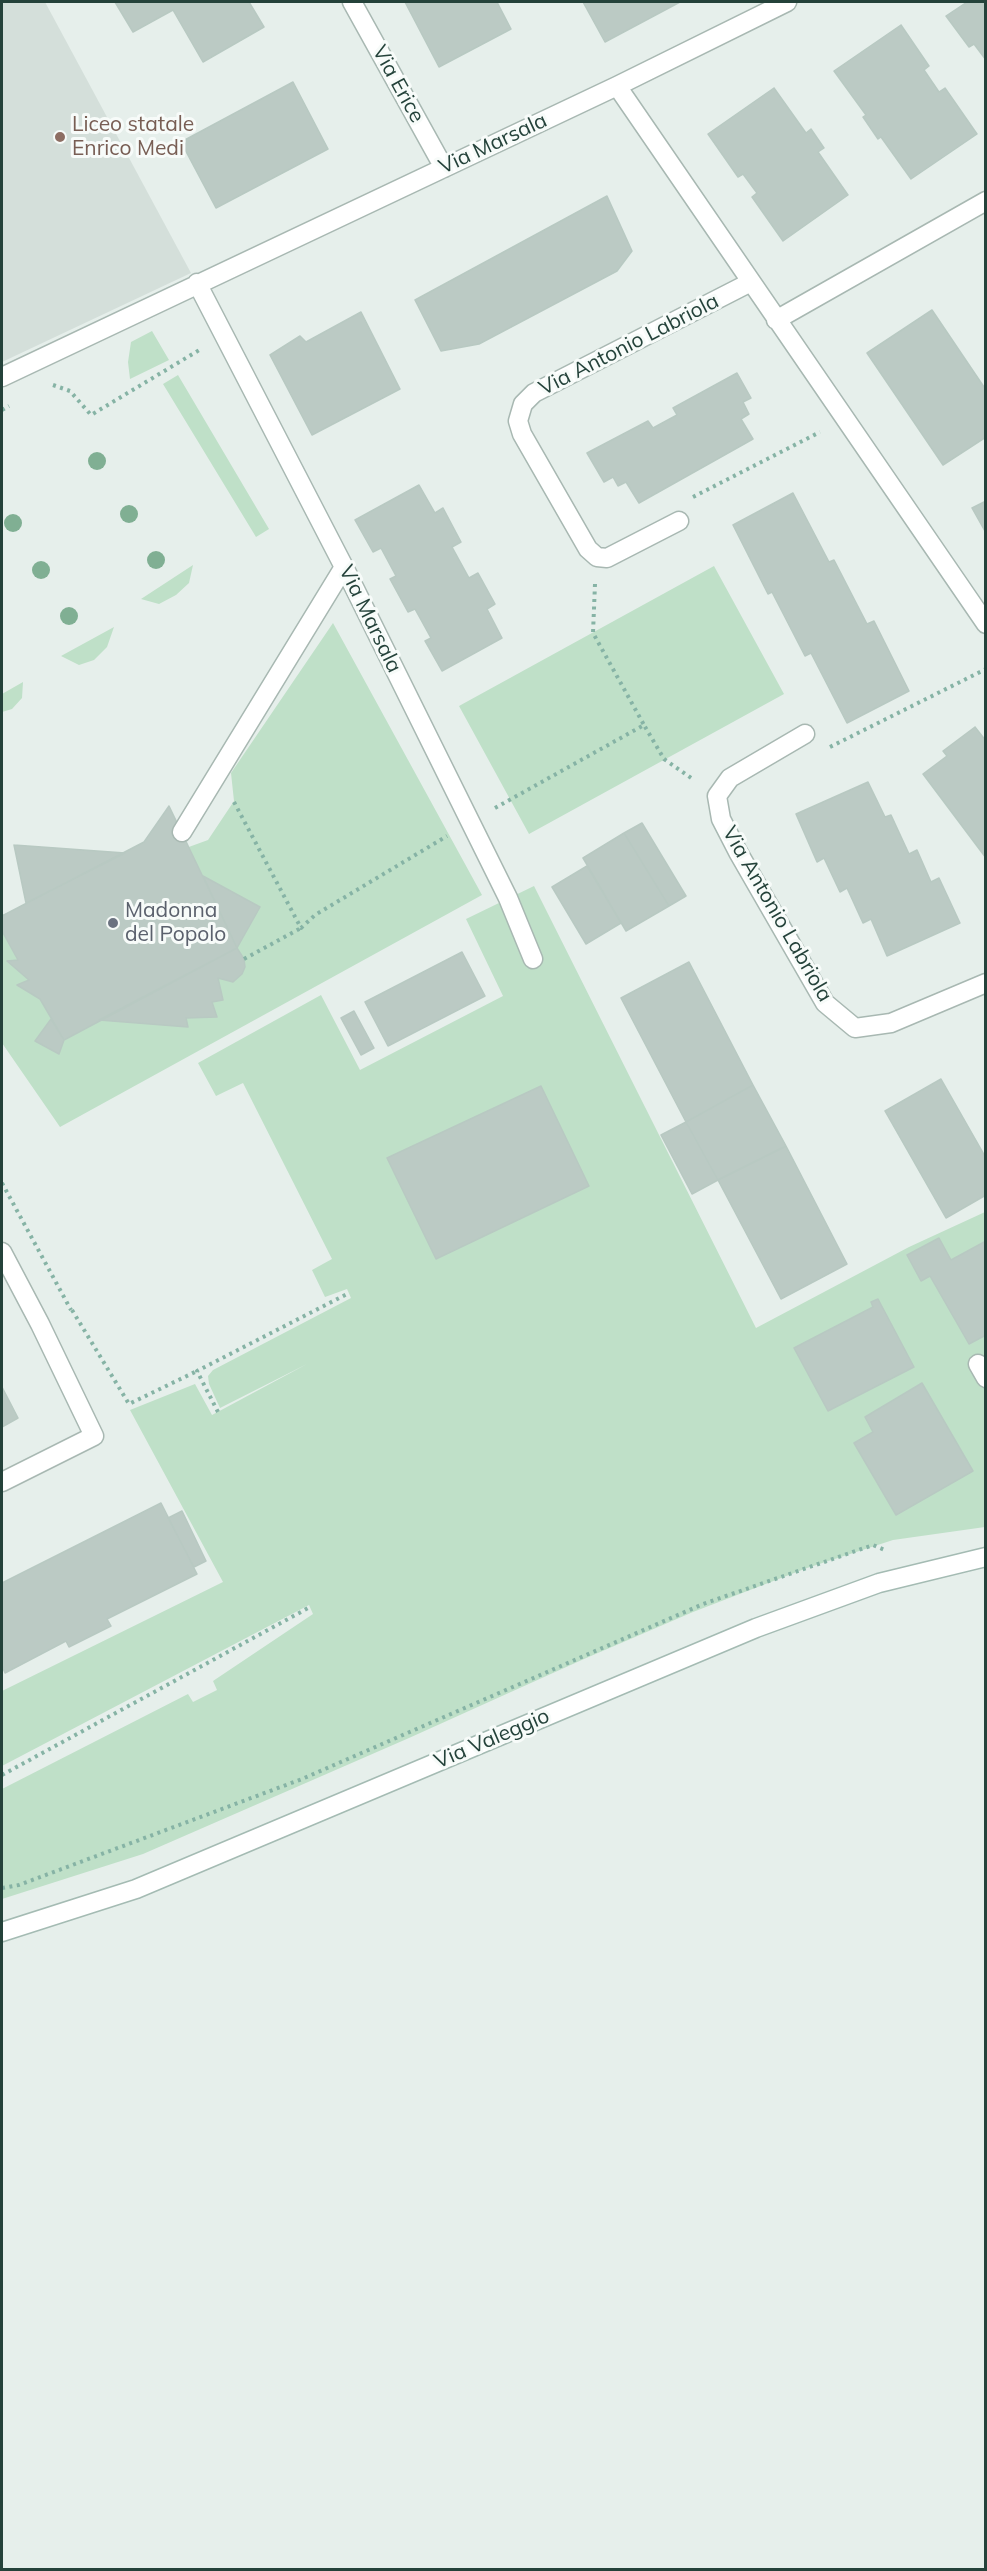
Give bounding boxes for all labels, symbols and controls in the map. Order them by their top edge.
street label: Via Erice [367,41,429,127]
street label: Via Marsala [435,108,551,180]
place label: Liceo statale Enrico Medi [72,112,194,162]
marker: Liceo statale Enrico Medi [53,130,67,144]
street label: Via Antonio Labriola [535,289,723,401]
street label: Via Marsala [333,561,407,677]
street label: Via Antonio Labriola [717,822,837,1006]
place label: Madonna del Popolo [125,898,226,948]
marker: Madonna del Popolo [106,916,120,930]
street label: Via Valeggio [431,1703,553,1775]

